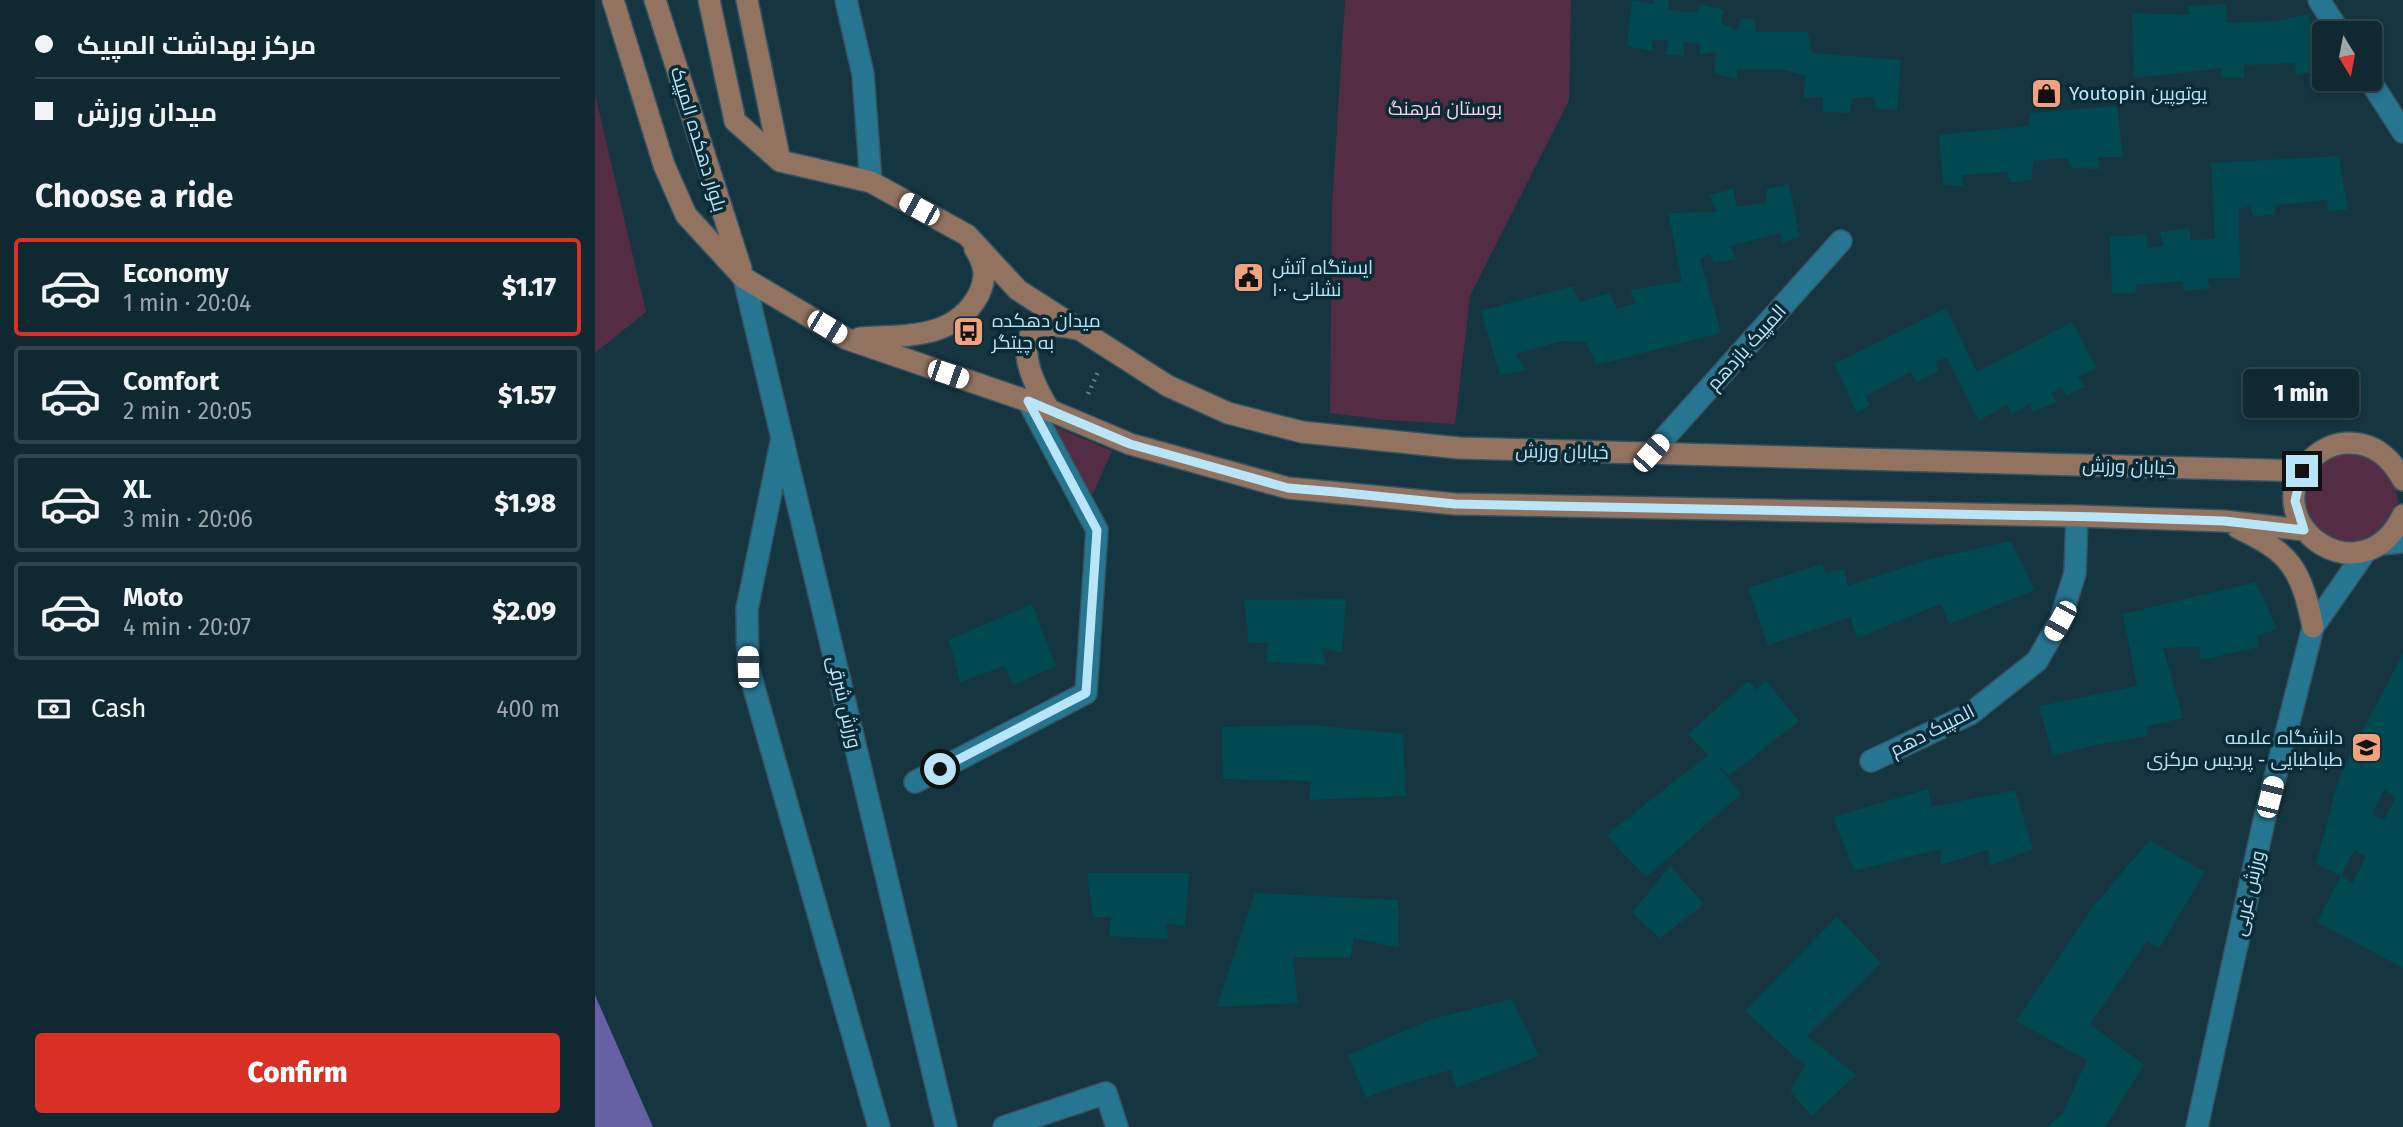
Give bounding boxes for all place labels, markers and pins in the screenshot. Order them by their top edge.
shop icon: Youtopin یوتوپین [2029,76,2063,110]
place label: Youtopin یوتوپین [2069,82,2207,106]
place label: ایستگاه آتش نشانی ۱۰۰ [1272,256,1373,301]
public building icon: ایستگاه آتش نشانی ۱۰۰ [1232,261,1266,295]
place label: میدان دهکده به چیتگر [991,309,1101,355]
bus stop icon: میدان دهکده به چیتگر [952,314,986,348]
place label: دانشگاه علامه طباطبایی - پردیس مرکزی [2147,726,2343,772]
school or university icon: دانشگاه علامه طباطبایی - پردیس مرکزی [2349,731,2383,765]

